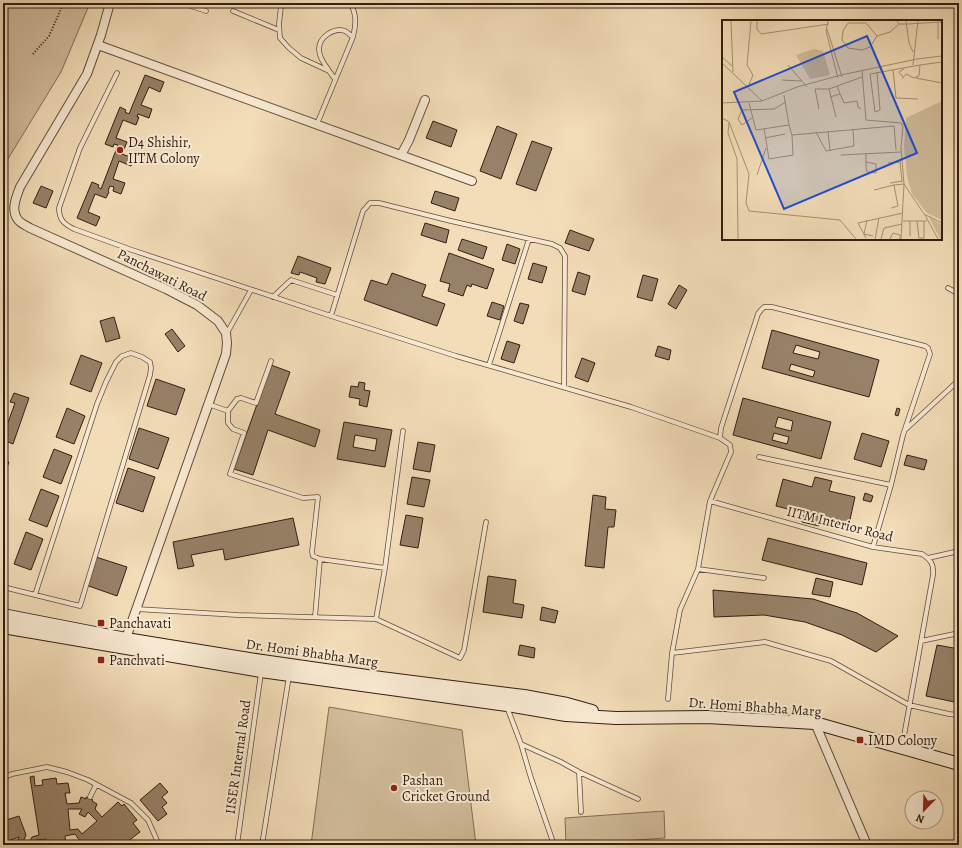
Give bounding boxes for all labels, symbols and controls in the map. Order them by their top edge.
inset map [722,20,942,240]
place label: D4 Shishir, IITM Colony [128,133,200,168]
marker: D4 Shishir, IITM Colony [115,145,125,155]
street label: Panchawati Road [114,244,210,306]
street label: IITM Interior Road [785,502,896,547]
place label: Panchavati [109,614,171,633]
marker: Panchavati [96,618,106,628]
street label: Dr. Homi Bhabha Marg [245,634,379,672]
place label: Panchvati [109,651,165,670]
marker: Panchvati [96,655,106,665]
street label: Dr. Homi Bhabha Marg [688,693,822,721]
street label: IISER Internal Road [221,698,256,816]
place label: IMD Colony [868,731,938,750]
marker: IMD Colony [855,735,865,745]
place label: Pashan Cricket Ground [402,771,491,806]
marker: Pashan Cricket Ground [389,783,399,793]
north arrow [904,790,944,830]
text: N [914,810,927,827]

